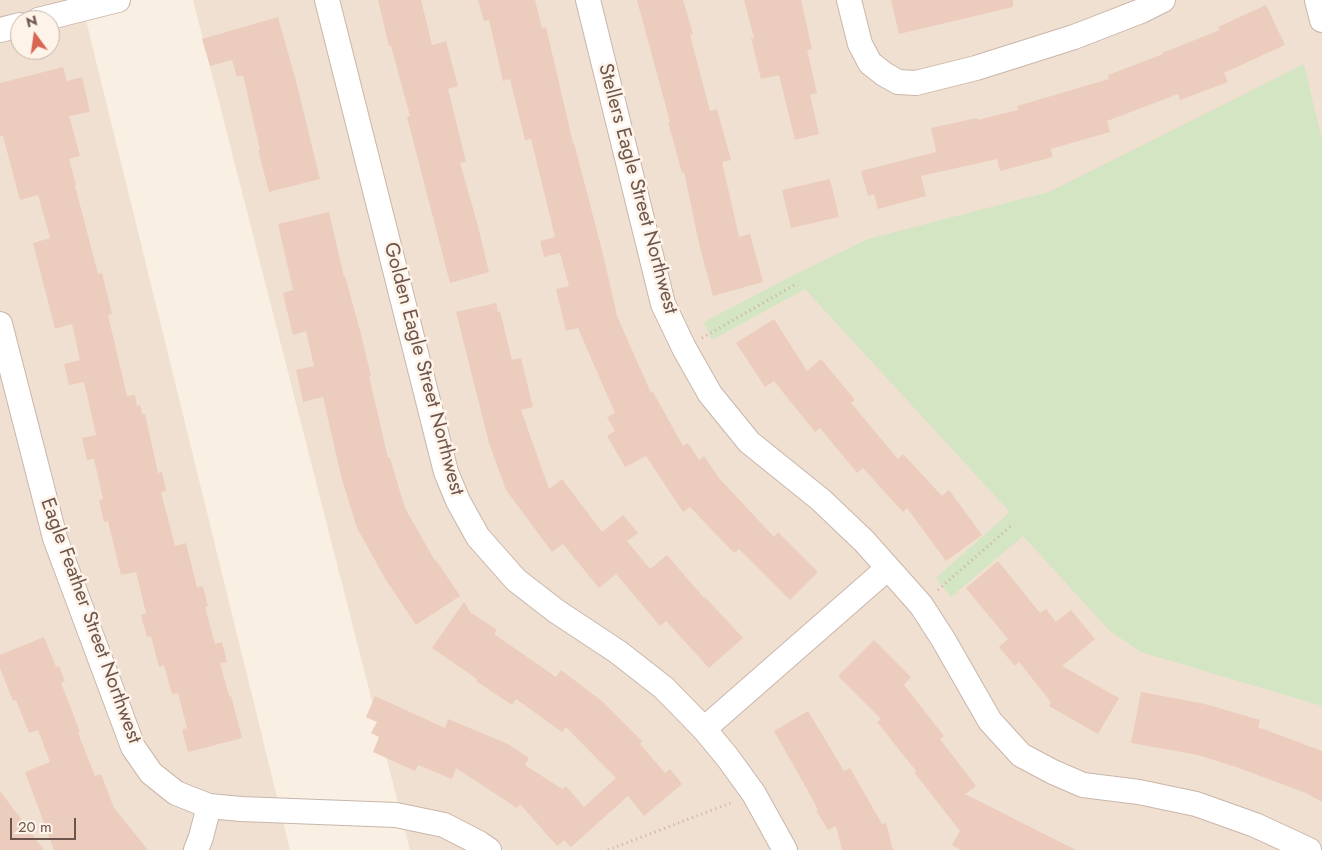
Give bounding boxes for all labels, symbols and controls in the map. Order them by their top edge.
north arrow [10,10,60,60]
text: N [24,10,39,32]
street label: Stellers Eagle Street Northwest [592,61,682,317]
street label: Golden Eagle Street Northwest [378,240,468,498]
street label: Eagle Feather Street Northwest [34,495,146,747]
scale bar [12,808,79,840]
text: 20 m [18,816,52,838]

